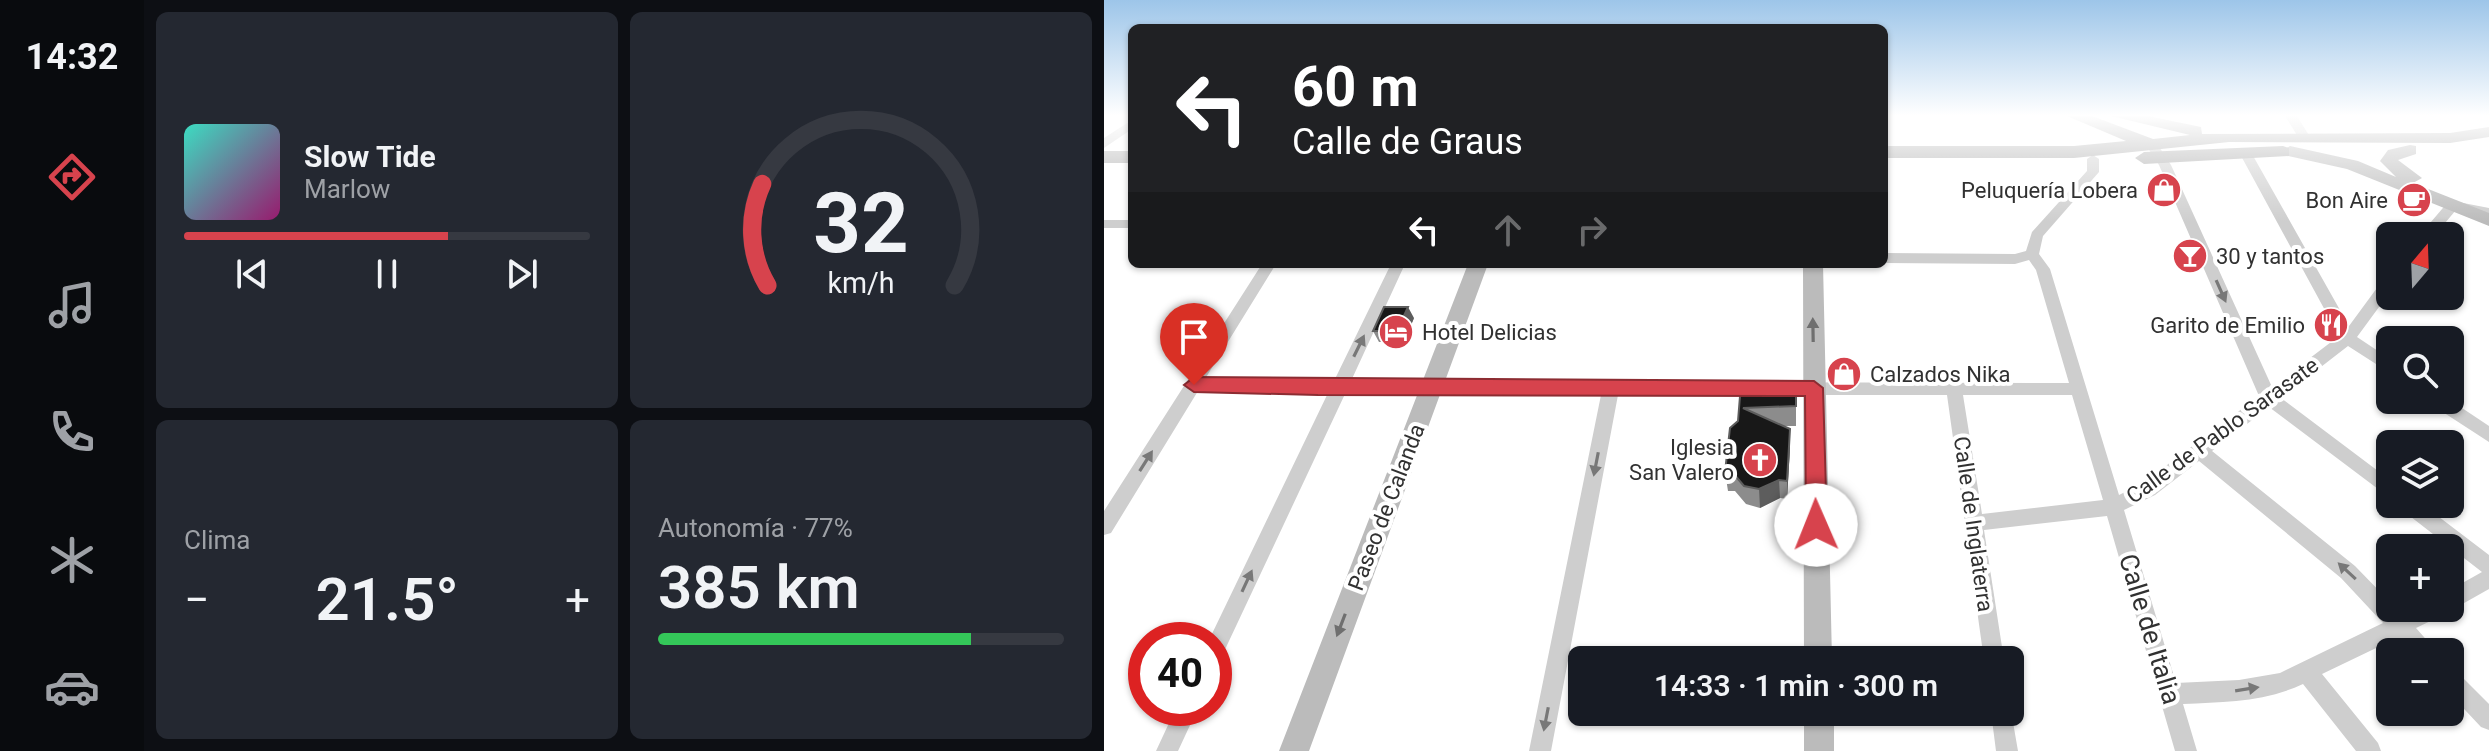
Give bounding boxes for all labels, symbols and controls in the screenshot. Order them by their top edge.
text: 14:32 [26,36,118,78]
text: 60 m [1292,54,1419,120]
icon: left [1160,56,1264,160]
text: Calle de Graus [1292,121,1523,163]
text: Slow Tide [304,139,436,174]
icon: directions [44,149,100,205]
shop icon: Peluquería Lobera [2145,171,2183,209]
text: Marlow [304,174,390,204]
text: 32 [813,174,909,271]
place label: Peluquería Lobera [1961,178,2138,203]
cafe icon: Bon Aire [2395,181,2433,219]
place label: Bon Aire [2306,188,2388,213]
icon: left [1402,208,1446,252]
icon: ahead [1486,208,1530,252]
icon: right [1570,208,1614,252]
north arrow [2376,222,2464,310]
map controls [2376,222,2464,726]
bar icon: 30 y tantos [2171,237,2209,275]
place label: 30 y tantos [2216,244,2324,269]
icon: previous [230,252,274,296]
icon: pause [365,252,409,296]
icon: next [500,252,544,296]
text: km/h [827,266,895,300]
icon: music [44,277,100,333]
one-way arrow [2215,279,2228,303]
pin [1160,303,1228,385]
restaurant icon: Garito de Emilio [2312,306,2350,344]
hotel icon: Hotel Delicias [1377,313,1415,351]
place label: Garito de Emilio [2150,313,2305,338]
icon: arrive [1172,315,1216,359]
one-way arrow [1807,317,1820,342]
place label: Hotel Delicias [1422,320,1557,345]
button: search [2376,326,2464,414]
one-way arrow [1352,334,1366,357]
street label: Calle de Pablo Sarasate [2121,352,2323,508]
shop icon: Calzados Nika [1825,355,1863,393]
place label: Calzados Nika [1870,362,2010,387]
icon: phone [44,404,100,460]
street label: Paseo de Calanda [1343,420,1430,594]
button: layers [2376,430,2464,518]
place label: Iglesia San Valero [1629,435,1734,485]
street label: Calle de Inglaterra [1949,435,1998,613]
church icon: Iglesia San Valero [1741,441,1779,479]
one-way arrow [1138,450,1152,472]
one-way arrow [1590,451,1602,476]
position arrow [1774,483,1858,567]
text: Autonomía · 77% [658,513,853,543]
text: Clima [184,525,251,555]
icon: climate [44,532,100,588]
button: + [2376,534,2464,622]
street label: Calle de Italia [2113,550,2187,708]
text: 385 km [658,552,860,623]
one-way arrow [2338,563,2357,581]
text: 21.5° [316,564,459,635]
one-way arrow [1240,569,1254,592]
text: − [184,574,209,626]
text: + [565,574,590,626]
one-way arrow [1334,613,1347,637]
speed limit sign: 40 [1128,622,1232,726]
button: − [2376,638,2464,726]
icon: car [44,659,100,715]
text: 14:33 · 1 min · 300 m [1654,668,1938,703]
one-way arrow [2235,682,2260,695]
one-way arrow [1540,706,1552,731]

